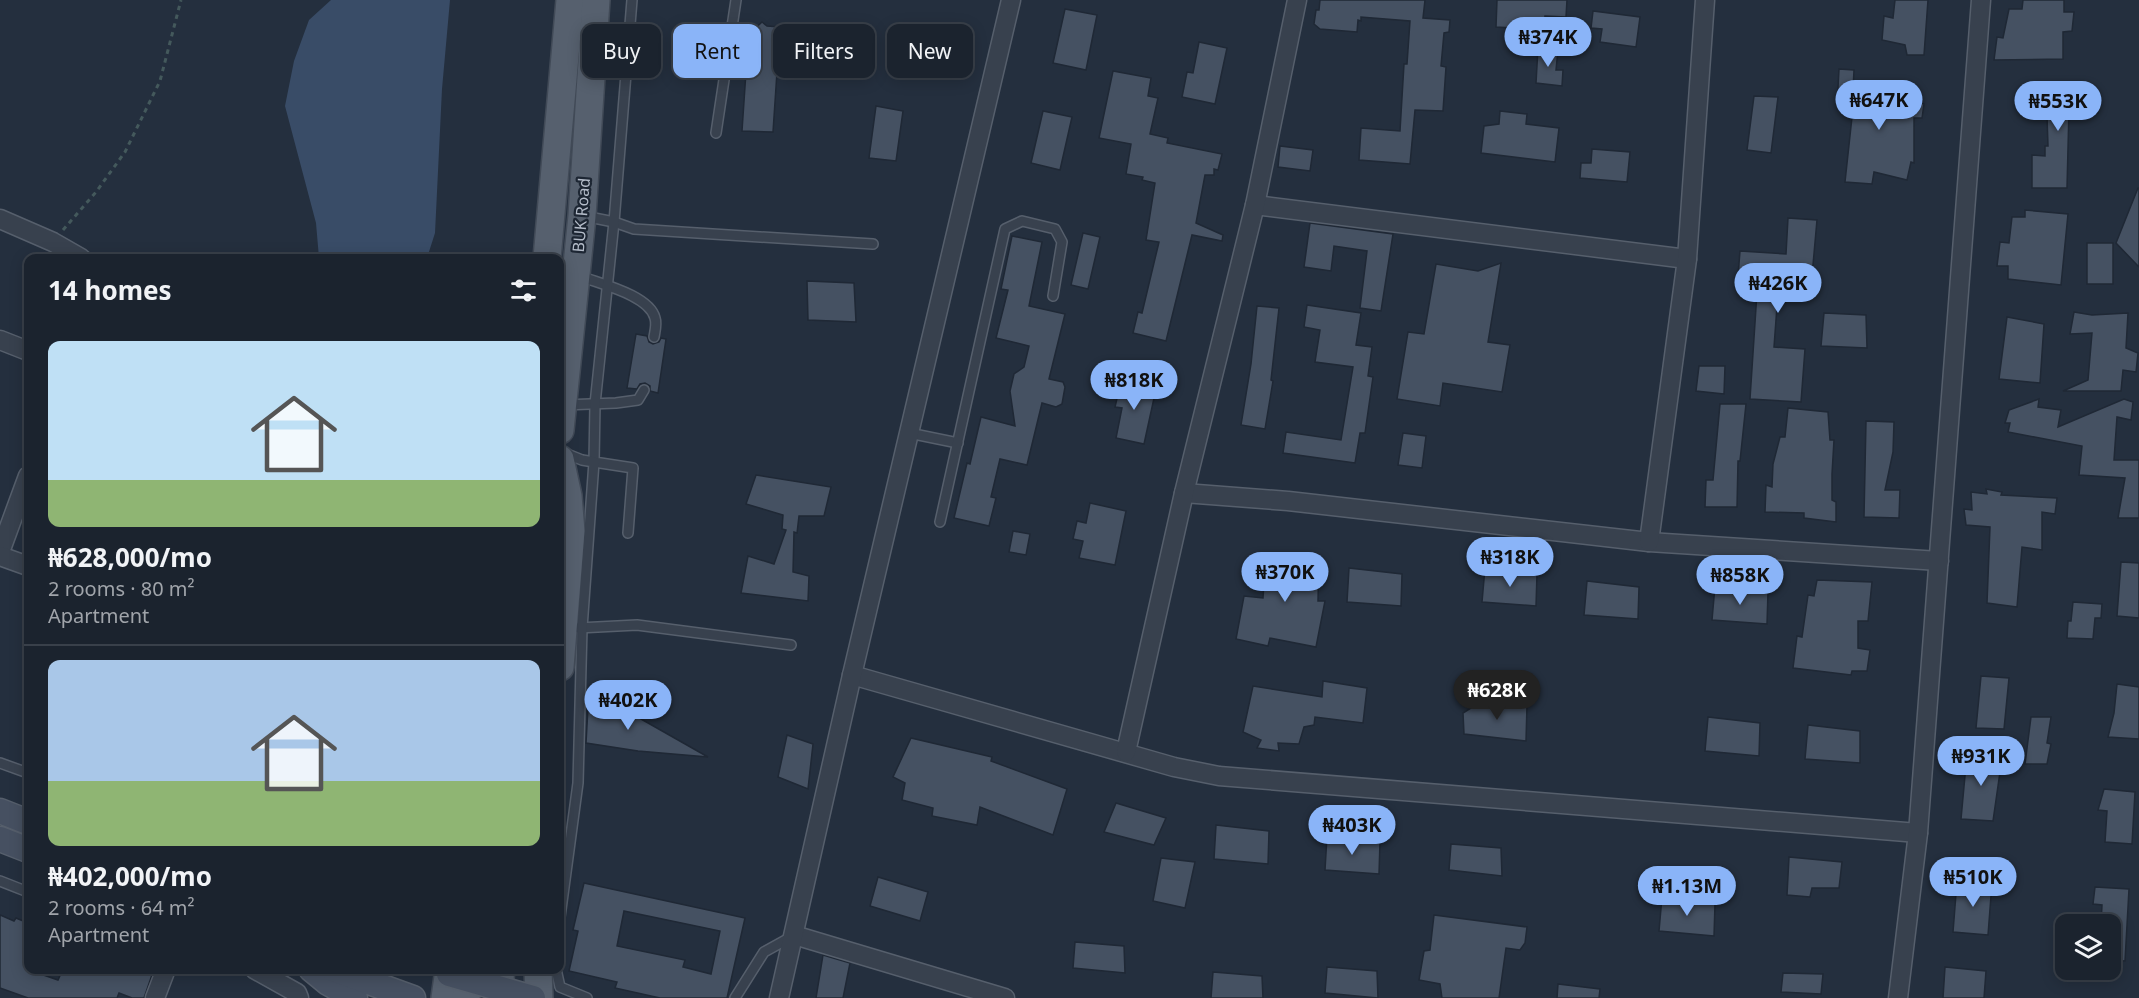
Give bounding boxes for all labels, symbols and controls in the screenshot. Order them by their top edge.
pin: ₦374K [1506,17,1590,68]
text: ₦374K [1518,23,1578,50]
chip: Buy [582,24,661,78]
chip: Rent [673,24,761,78]
chip: Filters [773,24,875,78]
chip: New [887,24,973,78]
pin: ₦647K [1837,80,1921,131]
pin: ₦553K [2016,81,2100,132]
text: ₦647K [1849,86,1909,113]
text: ₦553K [2028,87,2088,114]
street label: BUK Road [567,177,595,253]
pin: ₦426K [1736,263,1820,314]
text: ₦426K [1748,269,1808,296]
text: 14 homes [48,272,172,308]
icon: filters [507,274,540,307]
pin: ₦818K [1092,360,1176,411]
text: ₦818K [1104,366,1164,393]
icon: home [240,380,348,488]
pin: ₦318K [1468,537,1552,588]
text: ₦628,000/mo [48,539,212,575]
text: ₦318K [1480,543,1540,570]
pin: ₦370K [1243,552,1327,603]
pin: ₦858K [1698,555,1782,606]
text: ₦370K [1255,558,1315,585]
text: ₦858K [1710,561,1770,588]
text: 2 rooms · 80 m² [48,575,195,602]
text: Apartment [48,602,149,629]
pin: ₦628K [1455,670,1539,721]
text: ₦628K [1467,676,1527,703]
pin: ₦402K [586,680,670,731]
text: ₦402K [598,686,658,713]
icon: home [240,699,348,807]
pin: ₦931K [1939,736,2023,787]
text: ₦931K [1951,742,2011,769]
pin: ₦403K [1310,805,1394,856]
text: ₦403K [1322,811,1382,838]
pin: ₦510K [1931,857,2015,908]
text: ₦402,000/mo [48,858,212,894]
text: ₦510K [1943,863,2003,890]
pin: ₦1.13M [1638,866,1736,917]
text: ₦1.13M [1652,872,1722,899]
text: 2 rooms · 64 m² [48,894,195,921]
map controls [2055,914,2121,980]
button: layers [2055,914,2121,980]
text: Apartment [48,921,149,948]

